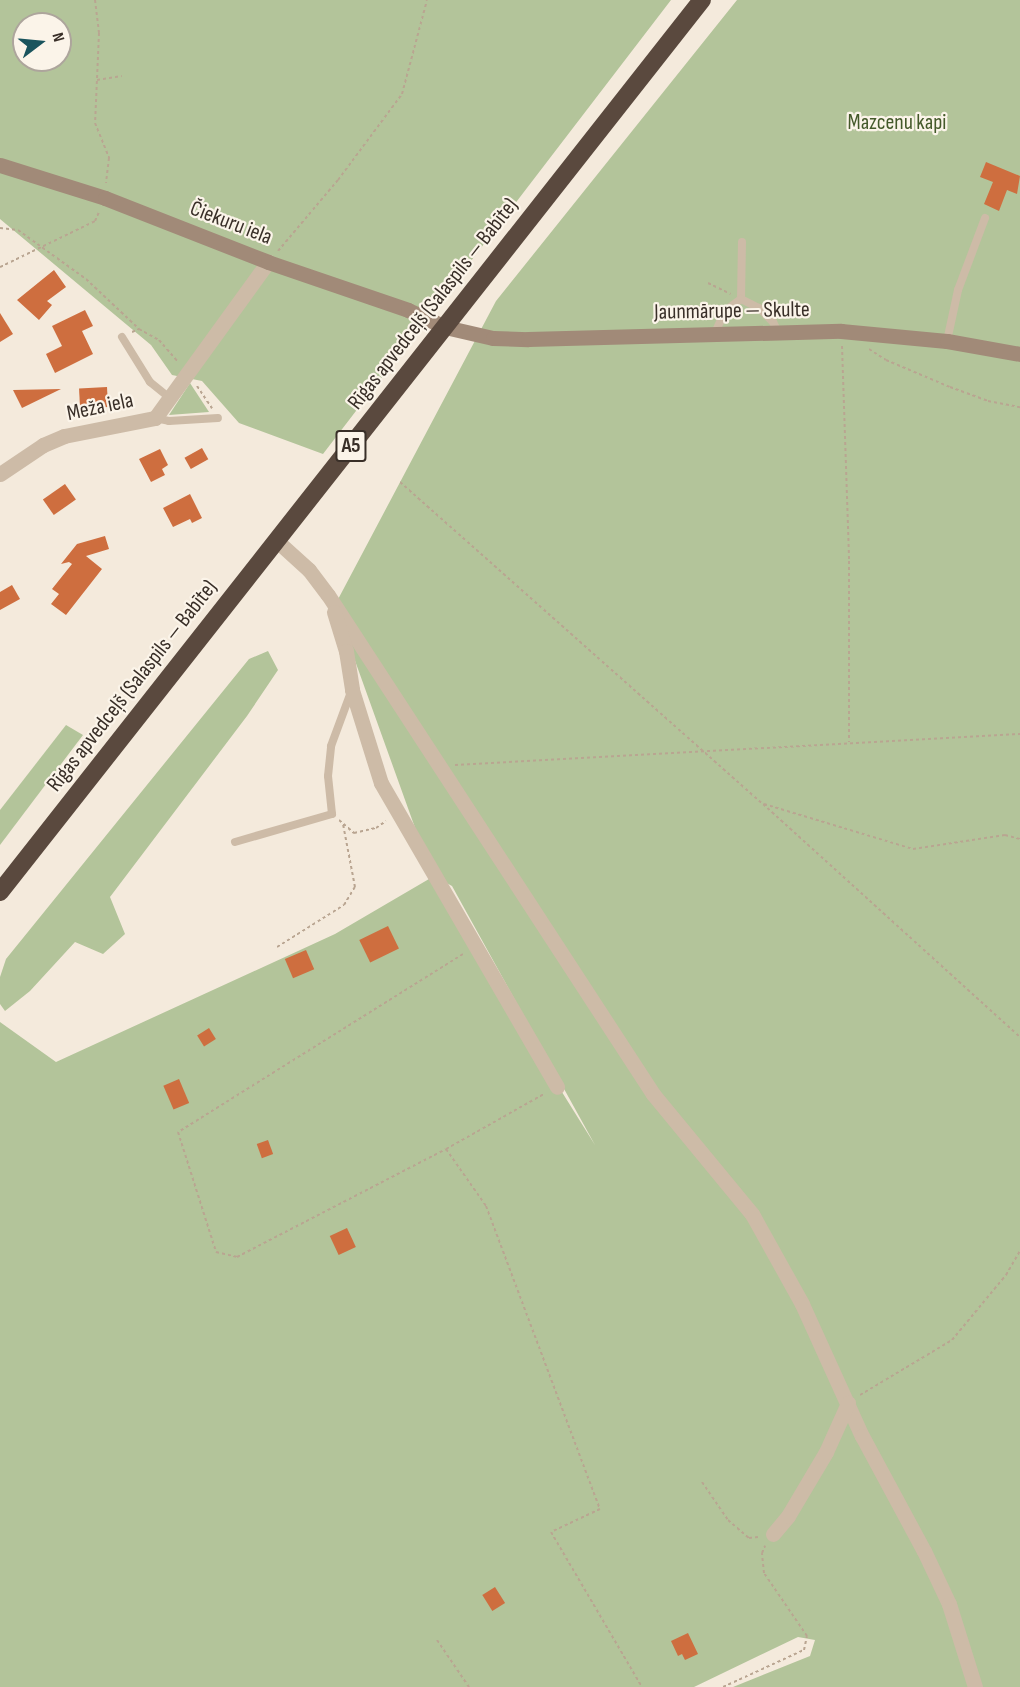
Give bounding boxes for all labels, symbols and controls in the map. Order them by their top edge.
north arrow [12,12,72,72]
text: N [48,31,68,44]
park label: Mazcenu kapi [848,110,946,136]
street label: Rīgas apvedceļš (Salaspils — Babīte) [342,193,524,415]
street label: Čiekuru iela [186,195,276,251]
street label: Jaunmārupe — Skulte [654,296,810,326]
street label: Meža iela [64,387,136,427]
road number: A5 [334,428,368,464]
street label: Rīgas apvedceļš (Salaspils — Babīte) [41,575,223,797]

